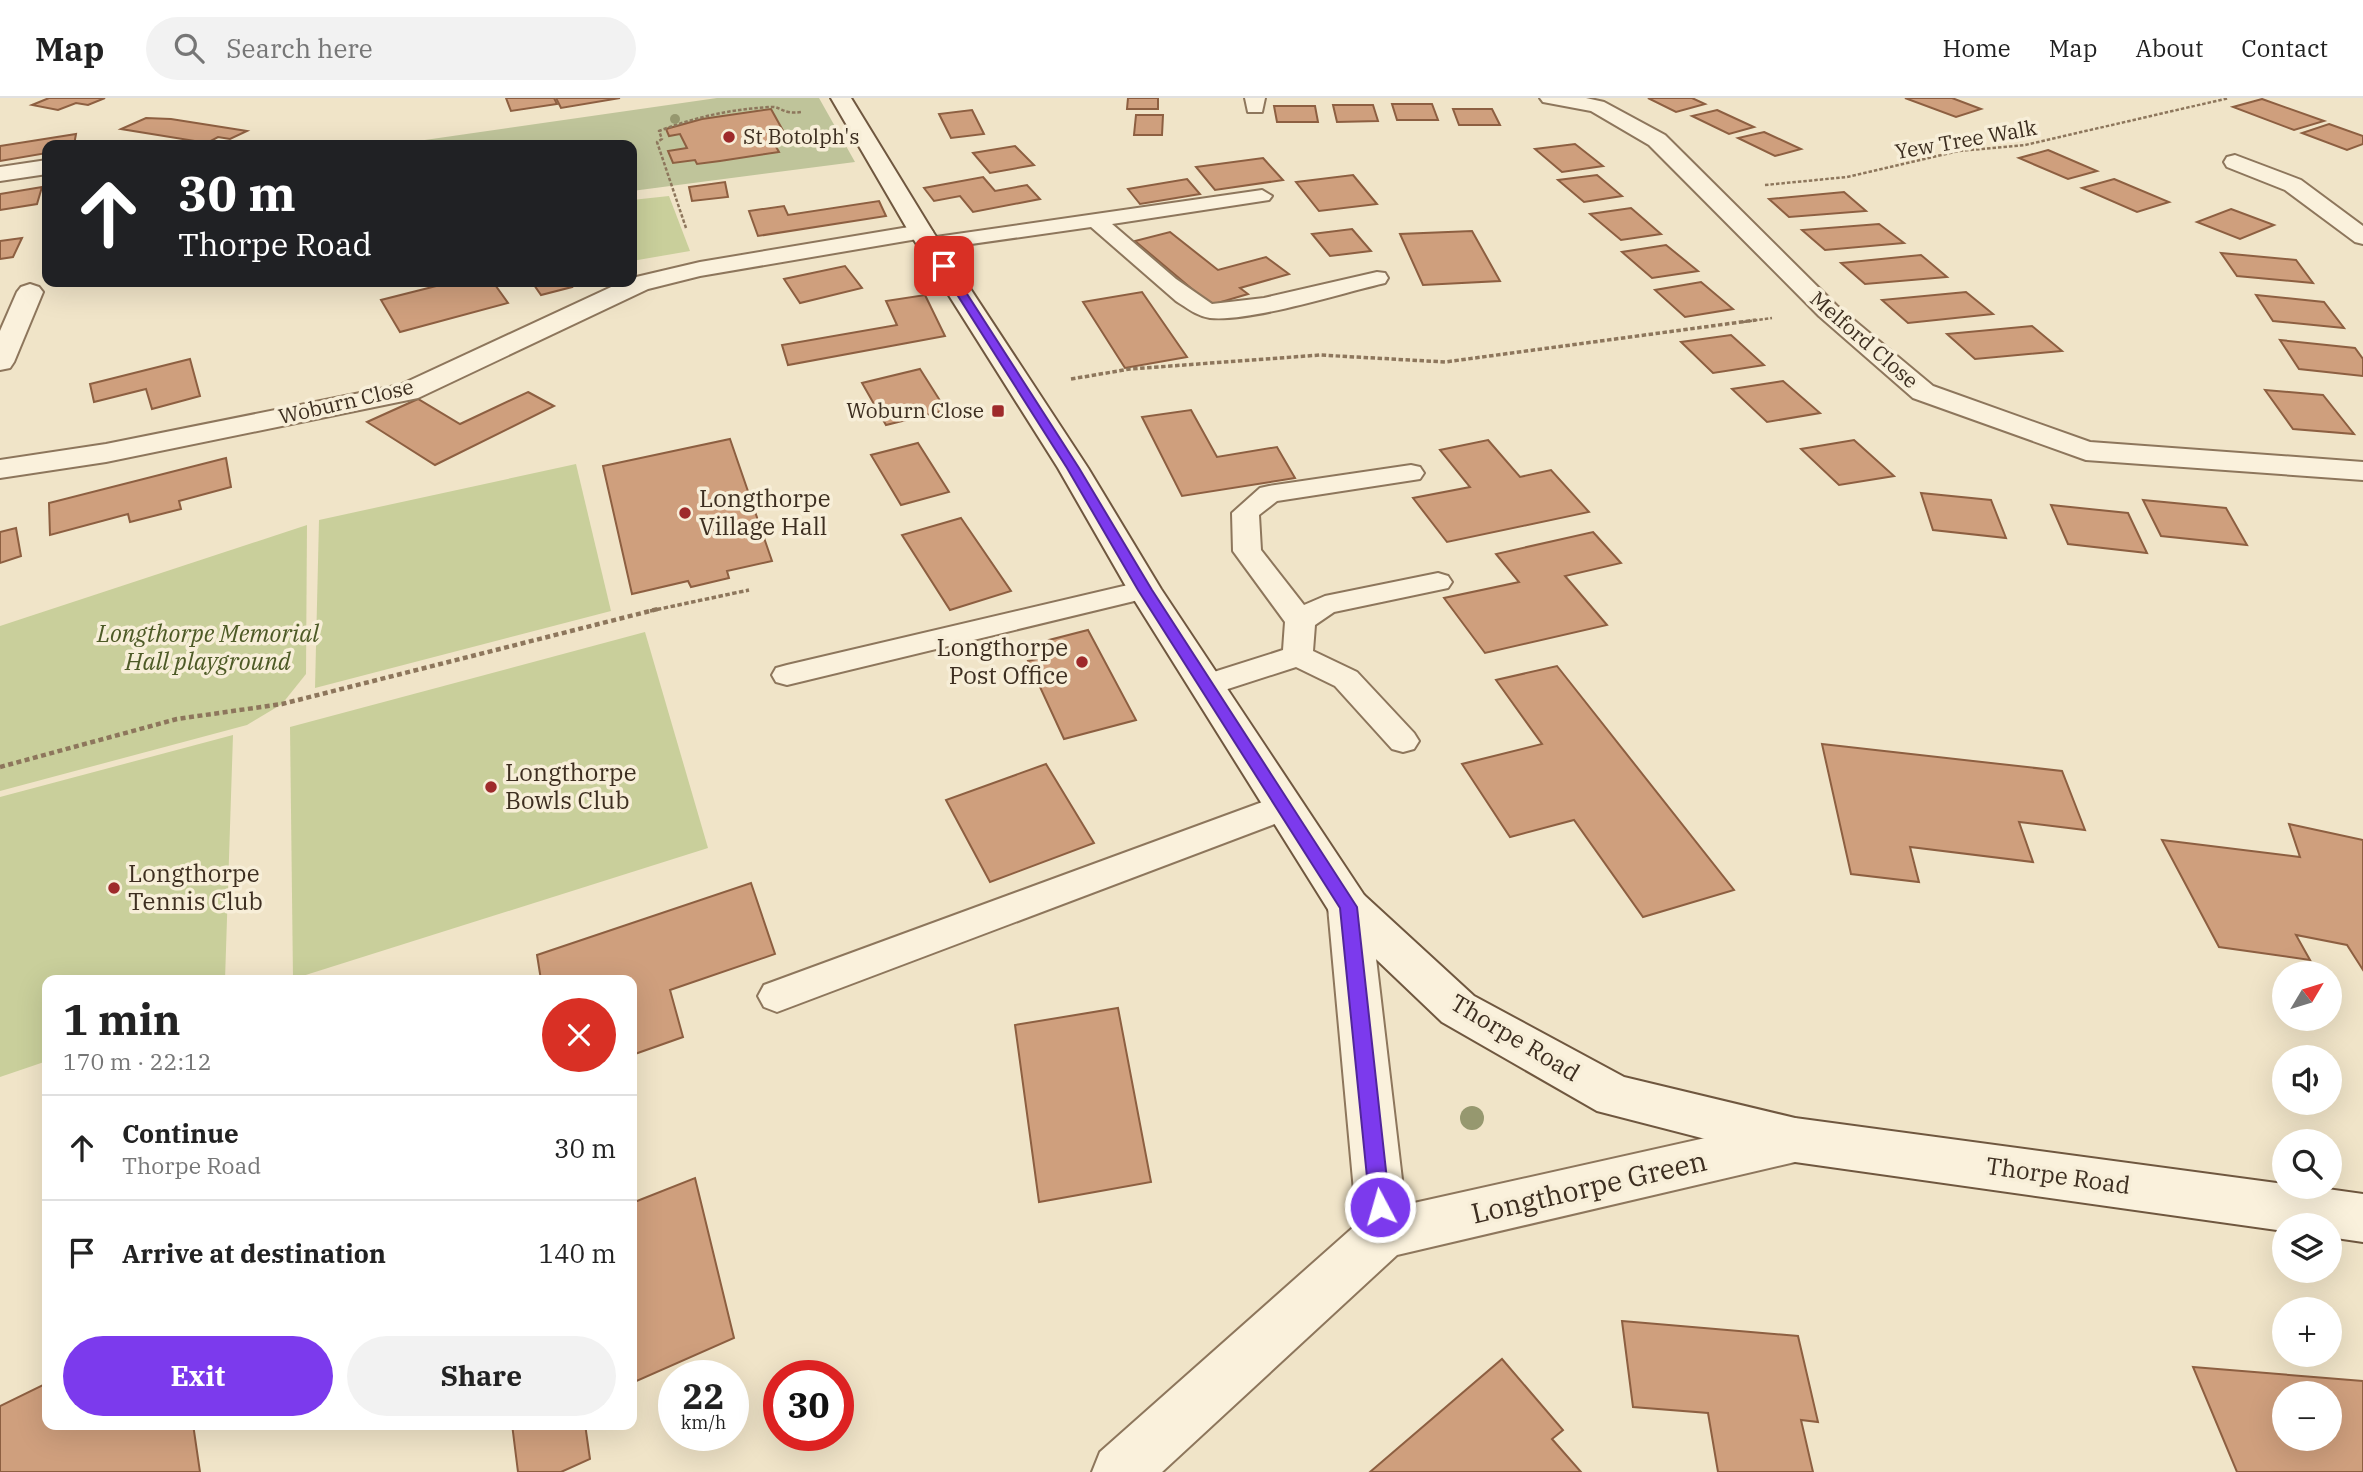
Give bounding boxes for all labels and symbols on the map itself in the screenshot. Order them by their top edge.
street label: Yew Tree Walk [1893,113,2040,165]
place label: St Botolph's [743,122,860,150]
marker: St Botolph's [721,129,737,145]
pin [914,236,974,296]
street label: Melford Close [1805,284,1925,394]
street label: Woburn Close [276,372,416,430]
place label: Woburn Close [846,396,984,424]
marker: Woburn Close [990,403,1006,419]
place label: Longthorpe Village Hall [699,482,831,542]
marker: Longthorpe Village Hall [677,505,693,521]
park label: Longthorpe Memorial Hall playground [96,617,320,677]
place label: Longthorpe Post Office [936,631,1068,691]
marker: Longthorpe Post Office [1074,654,1090,670]
place label: Longthorpe Bowls Club [505,756,637,816]
marker: Longthorpe Bowls Club [483,779,499,795]
place label: Longthorpe Tennis Club [128,857,263,917]
marker: Longthorpe Tennis Club [106,880,122,896]
north arrow [2272,961,2342,1031]
street label: Thorpe Road [1445,986,1586,1088]
street label: Longthorpe Green [1468,1141,1710,1232]
street label: Thorpe Road [1984,1149,2132,1201]
position arrow [1343,1170,1417,1244]
speed limit sign: 30 [763,1360,854,1451]

